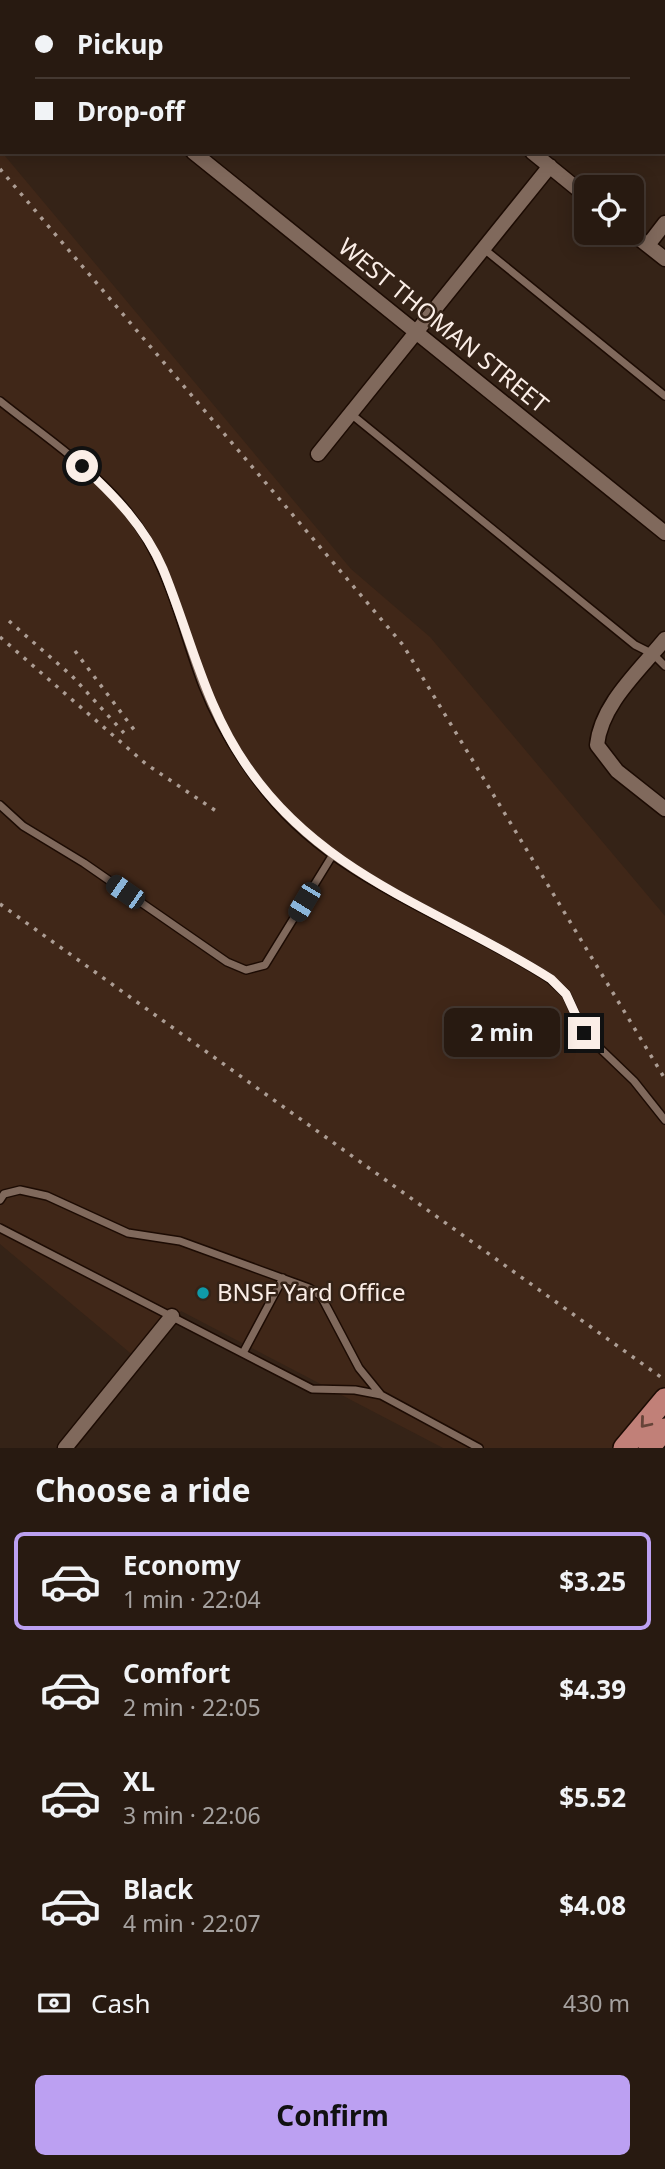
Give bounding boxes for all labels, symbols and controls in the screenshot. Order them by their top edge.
text: Pickup [77,26,164,62]
text: Drop-off [77,93,184,129]
map controls [574,175,644,245]
button: locate [574,175,644,245]
street label: WEST THOMAN STREET [332,230,556,420]
route start [66,450,98,482]
car [102,871,149,913]
car [285,879,324,925]
callout: 2 min [444,1009,560,1058]
text: 2 min [470,1016,534,1048]
route end [568,1017,600,1049]
place label: BNSF Yard Office [217,1275,406,1308]
marker: BNSF Yard Office [195,1285,211,1301]
one-way arrow [640,1416,653,1428]
text: Choose a ride [35,1468,251,1511]
text: Economy [123,1547,241,1583]
icon: car [39,1550,102,1613]
text: $3.25 [559,1563,626,1599]
text: 1 min · 22:04 [123,1583,261,1615]
text: Comfort [123,1655,231,1691]
icon: car [39,1658,102,1721]
text: $4.39 [559,1671,626,1707]
text: 2 min · 22:05 [123,1691,261,1723]
text: XL [123,1763,155,1799]
icon: car [39,1766,102,1829]
text: $5.52 [559,1779,626,1815]
text: 3 min · 22:06 [123,1799,261,1831]
text: Black [123,1871,193,1907]
icon: car [39,1874,102,1937]
text: $4.08 [559,1887,626,1923]
text: 4 min · 22:07 [123,1907,261,1939]
icon: cash [35,1984,73,2022]
text: Cash [91,1985,151,2021]
text: 430 m [563,1987,630,2019]
button: Confirm [35,2075,630,2155]

